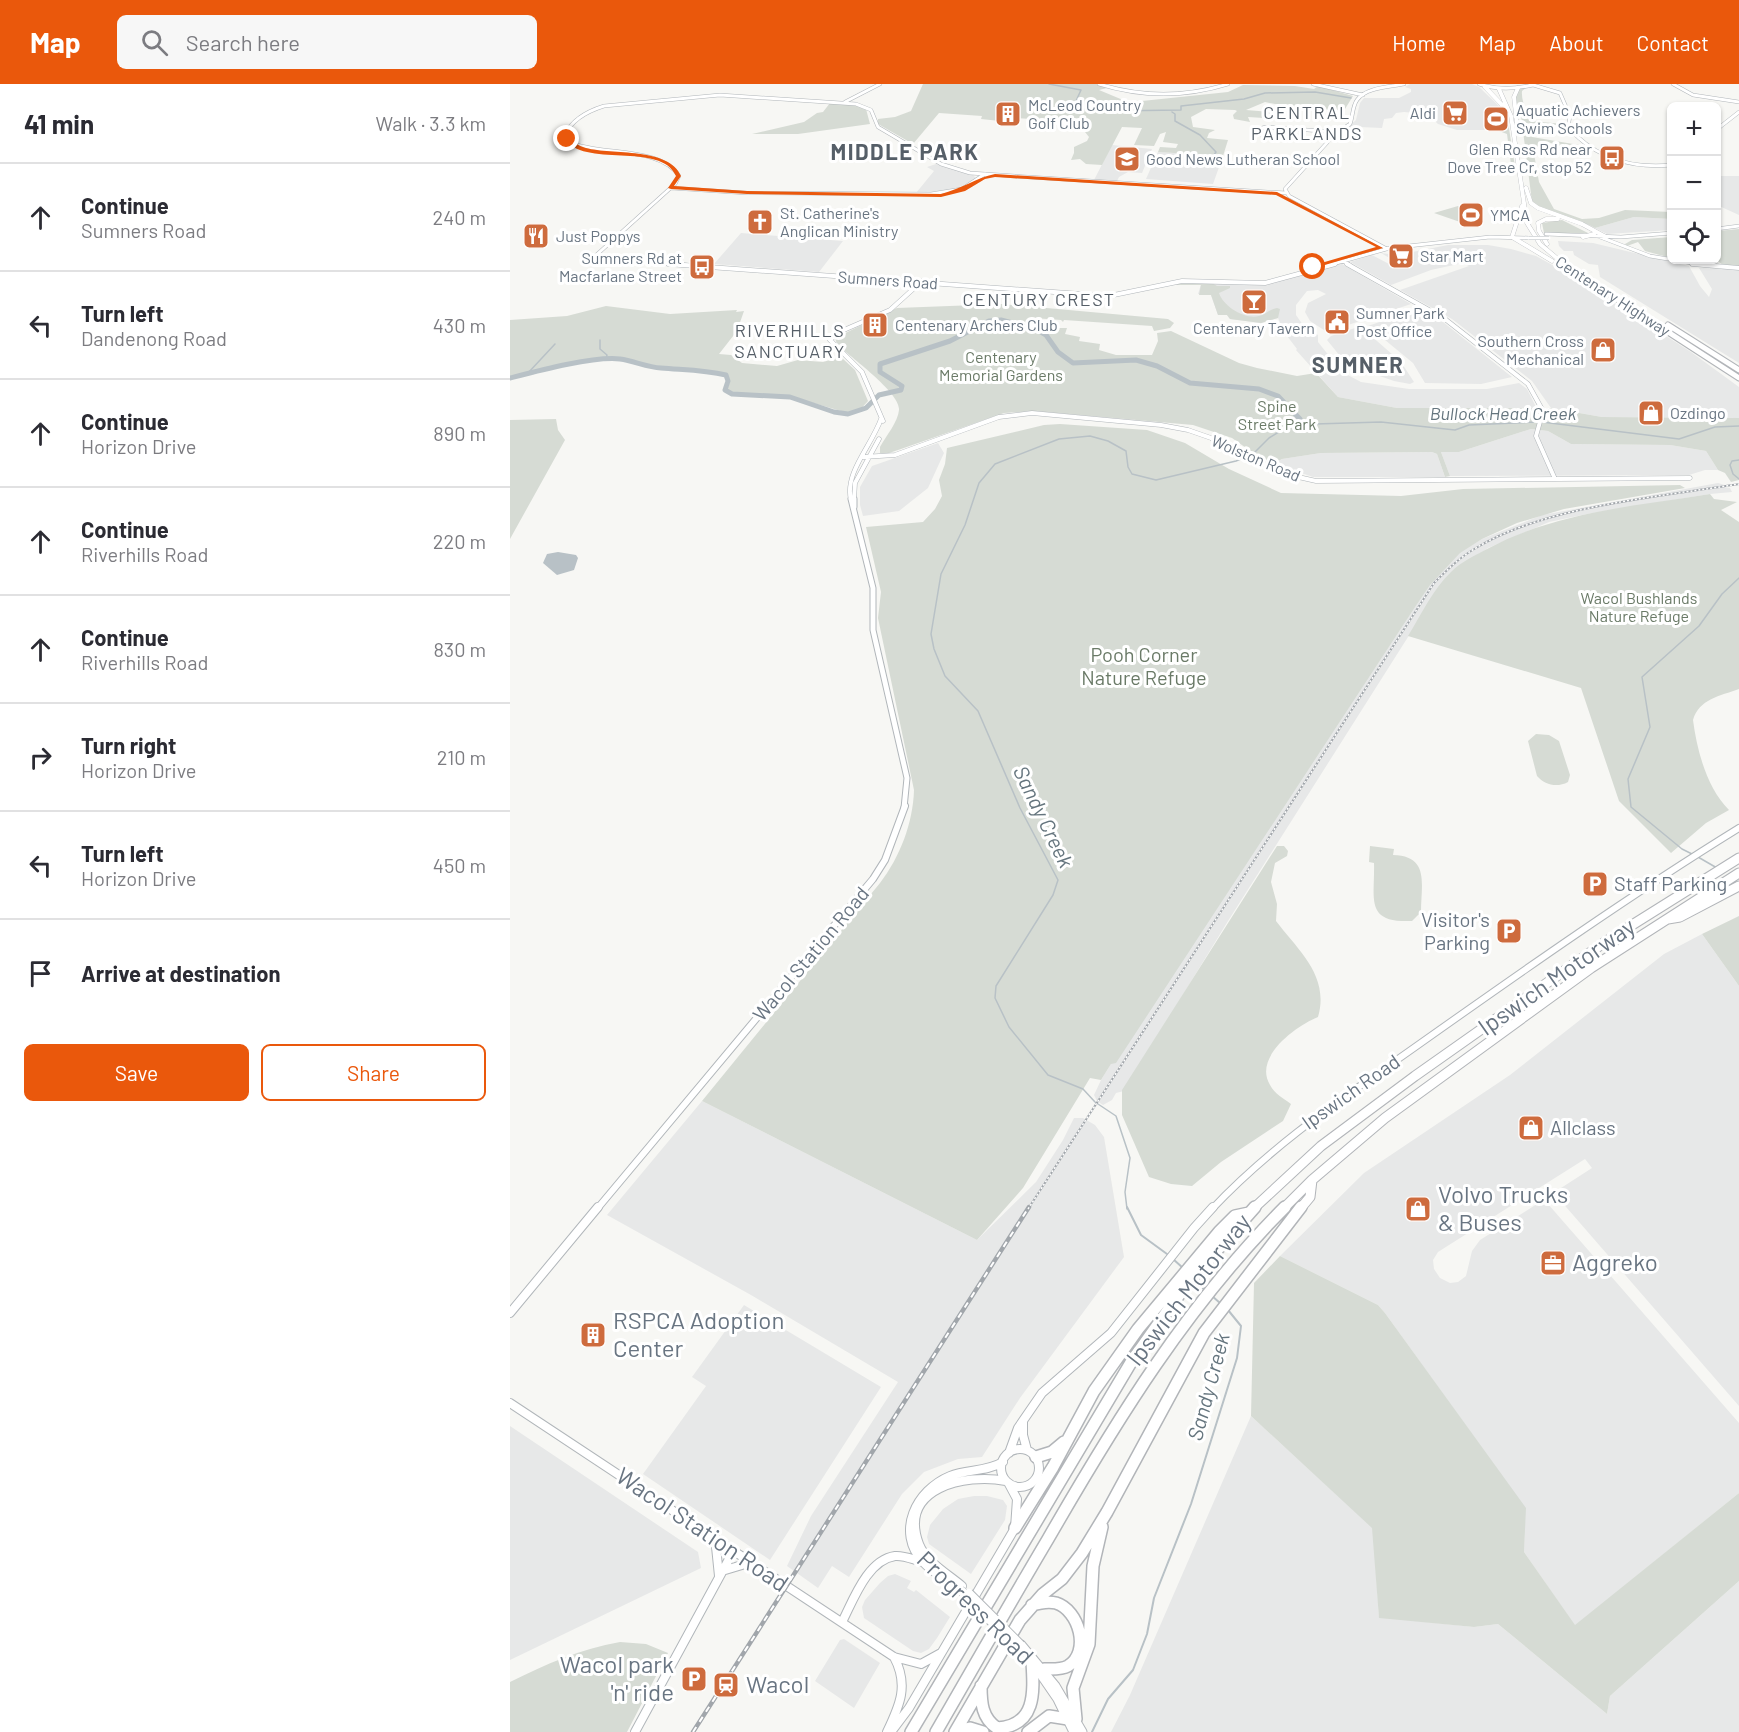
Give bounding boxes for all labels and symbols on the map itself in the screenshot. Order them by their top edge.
place label: McLeod Country Golf Club [1028,95,1142,132]
supermarket icon: Aldi [1440,98,1470,128]
building icon: McLeod Country Golf Club [993,99,1023,129]
place label: Aquatic Achievers Swim Schools [1516,100,1641,137]
district label: CENTRAL PARKLANDS [1251,101,1363,144]
place label: Aldi [1410,103,1436,122]
sports icon: Aquatic Achievers Swim Schools [1481,104,1511,134]
route end [553,125,579,151]
district label: MIDDLE PARK [831,138,980,164]
place label: Glen Ross Rd near Dove Tree Cr, stop 52 [1447,139,1592,176]
bus stop icon: Glen Ross Rd near Dove Tree Cr, stop 52 [1597,143,1627,173]
school or university icon: Good News Lutheran School [1112,144,1142,174]
place label: Good News Lutheran School [1146,149,1340,168]
sports icon: YMCA [1456,200,1486,230]
place label: St. Catherine's Anglican Ministry [780,203,899,240]
place label: YMCA [1490,205,1530,224]
church icon: St. Catherine's Anglican Ministry [745,207,775,237]
restaurant icon: Just Poppys [521,221,551,251]
place label: Just Poppys [556,226,641,245]
supermarket icon: Star Mart [1386,241,1416,271]
place label: Star Mart [1420,246,1484,265]
place label: Sumners Rd at Macfarlane Street [559,248,682,285]
street label: Centenary Highway [1552,251,1675,340]
bus stop icon: Sumners Rd at Macfarlane Street [687,252,717,282]
route start [1299,253,1325,279]
street label: Sumners Road [837,267,939,292]
bar icon: Centenary Tavern [1239,287,1269,317]
district label: CENTURY CREST [962,288,1116,310]
place label: Sumner Park Post Office [1356,303,1445,340]
public building icon: Sumner Park Post Office [1322,307,1352,337]
building icon: Centenary Archers Club [860,310,890,340]
place label: Centenary Archers Club [895,315,1058,334]
place label: Centenary Tavern [1193,318,1315,337]
district label: RIVERHILLS SANCTUARY [734,319,846,362]
place label: Southern Cross Mechanical [1478,331,1584,368]
shop icon: Southern Cross Mechanical [1588,335,1618,365]
park label: Centenary Memorial Gardens [939,347,1063,384]
district label: SUMNER [1312,351,1404,377]
park label: Spine Street Park [1238,396,1316,433]
shop icon: Ozdingo [1636,398,1666,428]
water label: Bullock Head Creek [1430,402,1576,424]
place label: Ozdingo [1670,403,1726,422]
street label: Wolston Road [1209,430,1304,485]
park label: Wacol Bushlands Nature Refuge [1581,588,1697,625]
park label: Pooh Corner Nature Refuge [1081,642,1207,689]
water label: Sandy Creek [1009,761,1080,872]
parking icon: Staff Parking [1580,869,1610,899]
place label: Staff Parking [1614,871,1727,895]
street label: Wacol Station Road [747,881,873,1025]
place label: Visitor's Parking [1421,907,1490,954]
street label: Ipswich Motorway [1472,911,1640,1041]
parking icon: Visitor's Parking [1494,916,1524,946]
street label: Ipswich Road [1297,1049,1404,1134]
shop icon: Allclass [1516,1113,1546,1143]
place label: Allclass [1550,1115,1616,1139]
place label: Volvo Trucks & Buses [1438,1179,1568,1236]
shop icon: Volvo Trucks & Buses [1403,1194,1433,1224]
street label: Ipswich Motorway [1119,1207,1256,1371]
place label: Aggreko [1572,1247,1658,1276]
office icon: Aggreko [1538,1248,1568,1278]
place label: RSPCA Adoption Center [613,1305,784,1362]
building icon: RSPCA Adoption Center [578,1320,608,1350]
water label: Sandy Creek [1181,1329,1234,1443]
street label: Wacol Station Road [611,1460,795,1597]
street label: Progress Road [912,1544,1040,1670]
place label: Wacol park 'n' ride [560,1649,674,1706]
parking icon: Wacol park 'n' ride [679,1664,709,1694]
place label: Wacol [746,1669,809,1698]
station icon: Wacol [711,1670,741,1700]

